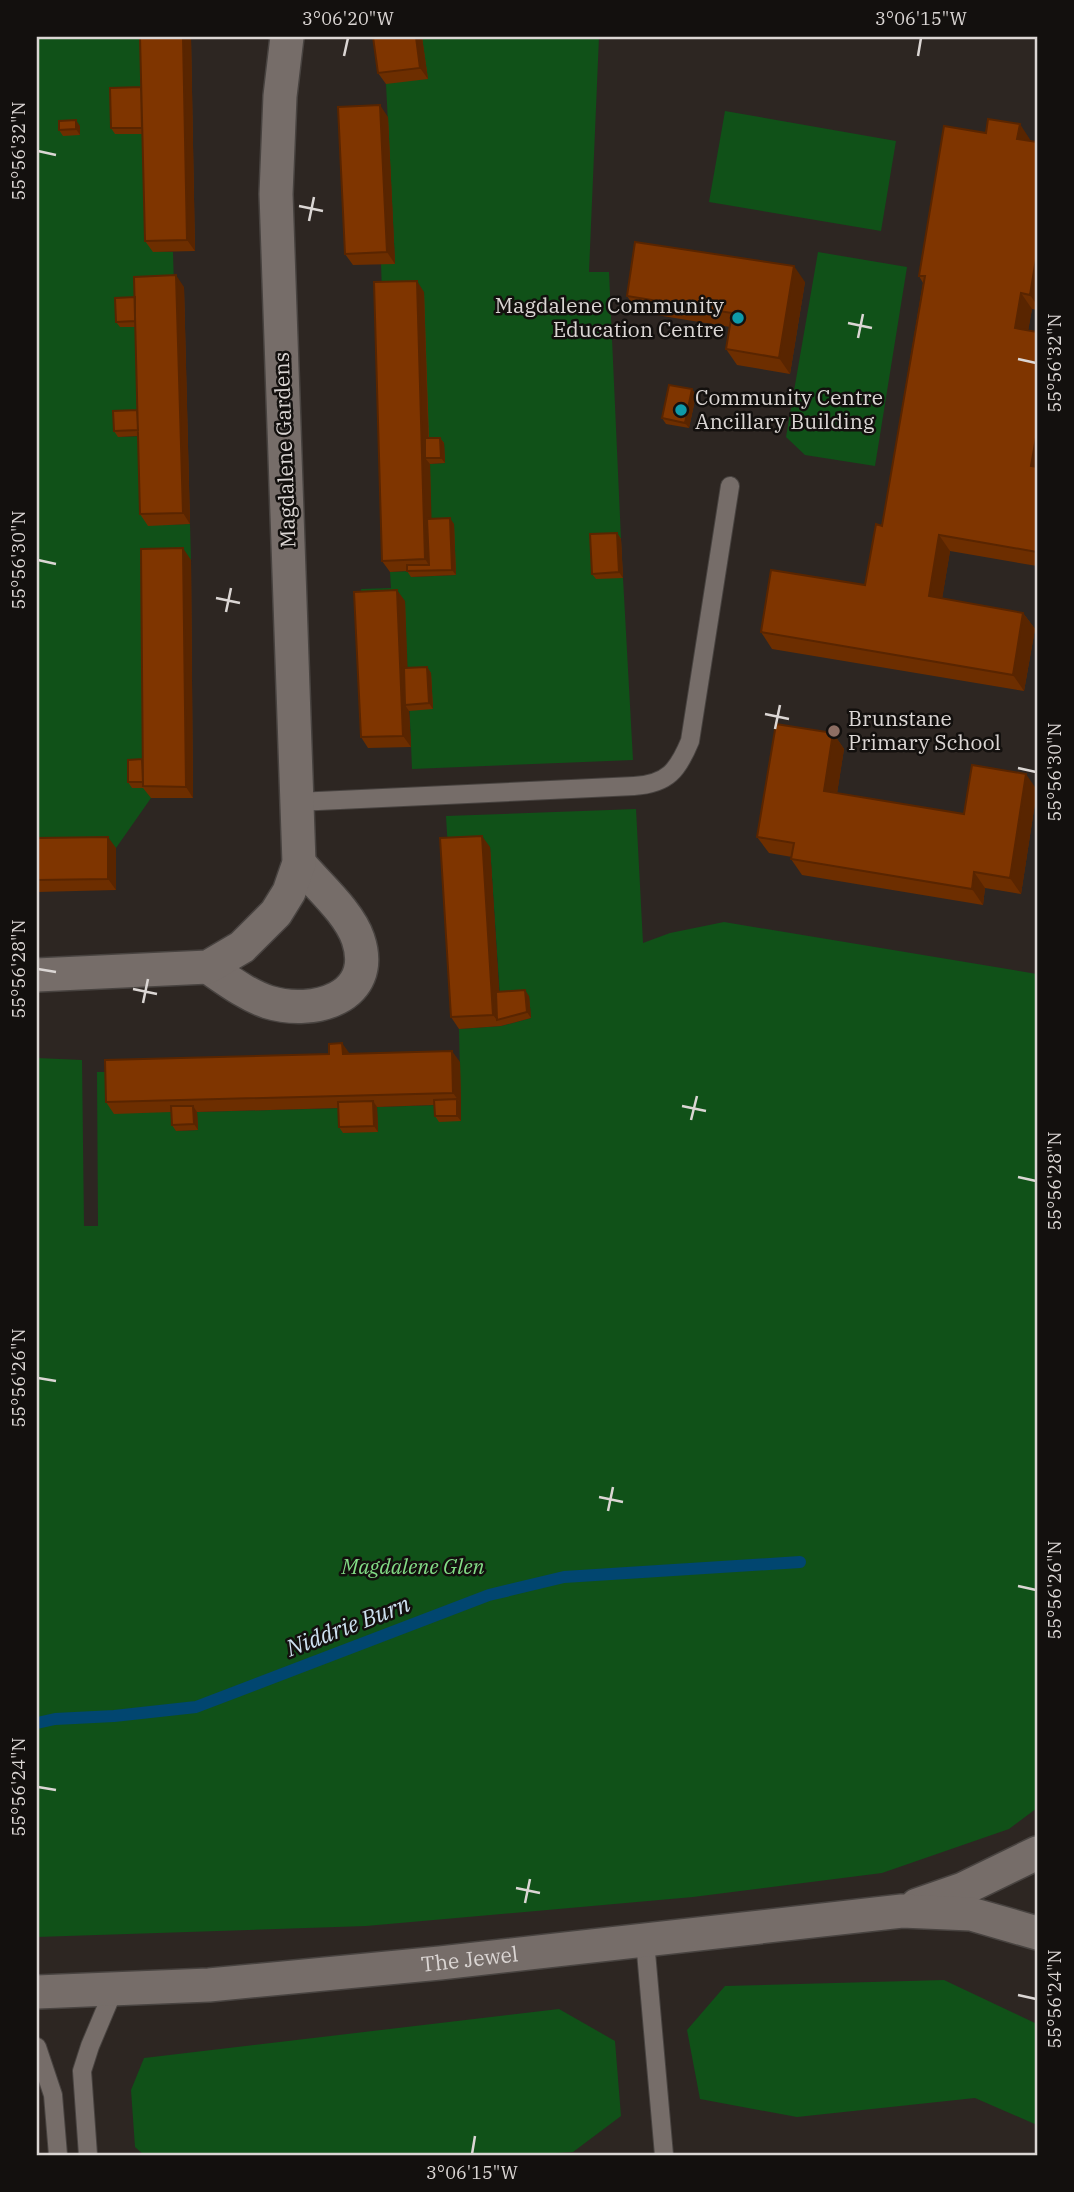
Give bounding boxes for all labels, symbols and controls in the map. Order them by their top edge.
text: 3°06'20"W [302,7,395,30]
text: 3°06'15"W [875,7,968,30]
text: 55°56'32"N [7,102,30,201]
place label: Magdalene Community Education Centre [495,291,725,343]
marker: Magdalene Community Education Centre [730,310,746,326]
text: 55°56'32"N [1043,314,1066,413]
street label: Magdalene Gardens [267,352,301,549]
place label: Community Centre Ancillary Building [695,383,883,435]
marker: Community Centre Ancillary Building [673,402,689,418]
text: 55°56'30"N [7,511,30,610]
place label: Brunstane Primary School [848,704,1001,756]
marker: Brunstane Primary School [826,723,842,739]
text: 55°56'30"N [1043,723,1066,822]
text: 55°56'28"N [7,920,30,1019]
text: 55°56'28"N [1043,1132,1066,1231]
text: 55°56'26"N [7,1329,30,1428]
text: 55°56'26"N [1043,1541,1066,1640]
park label: Magdalene Glen [340,1552,485,1580]
water label: Niddrie Burn [280,1588,414,1663]
text: 55°56'24"N [7,1738,30,1837]
street label: The Jewel [420,1939,519,1978]
text: 55°56'24"N [1043,1950,1066,2049]
text: 3°06'15"W [426,2161,519,2184]

